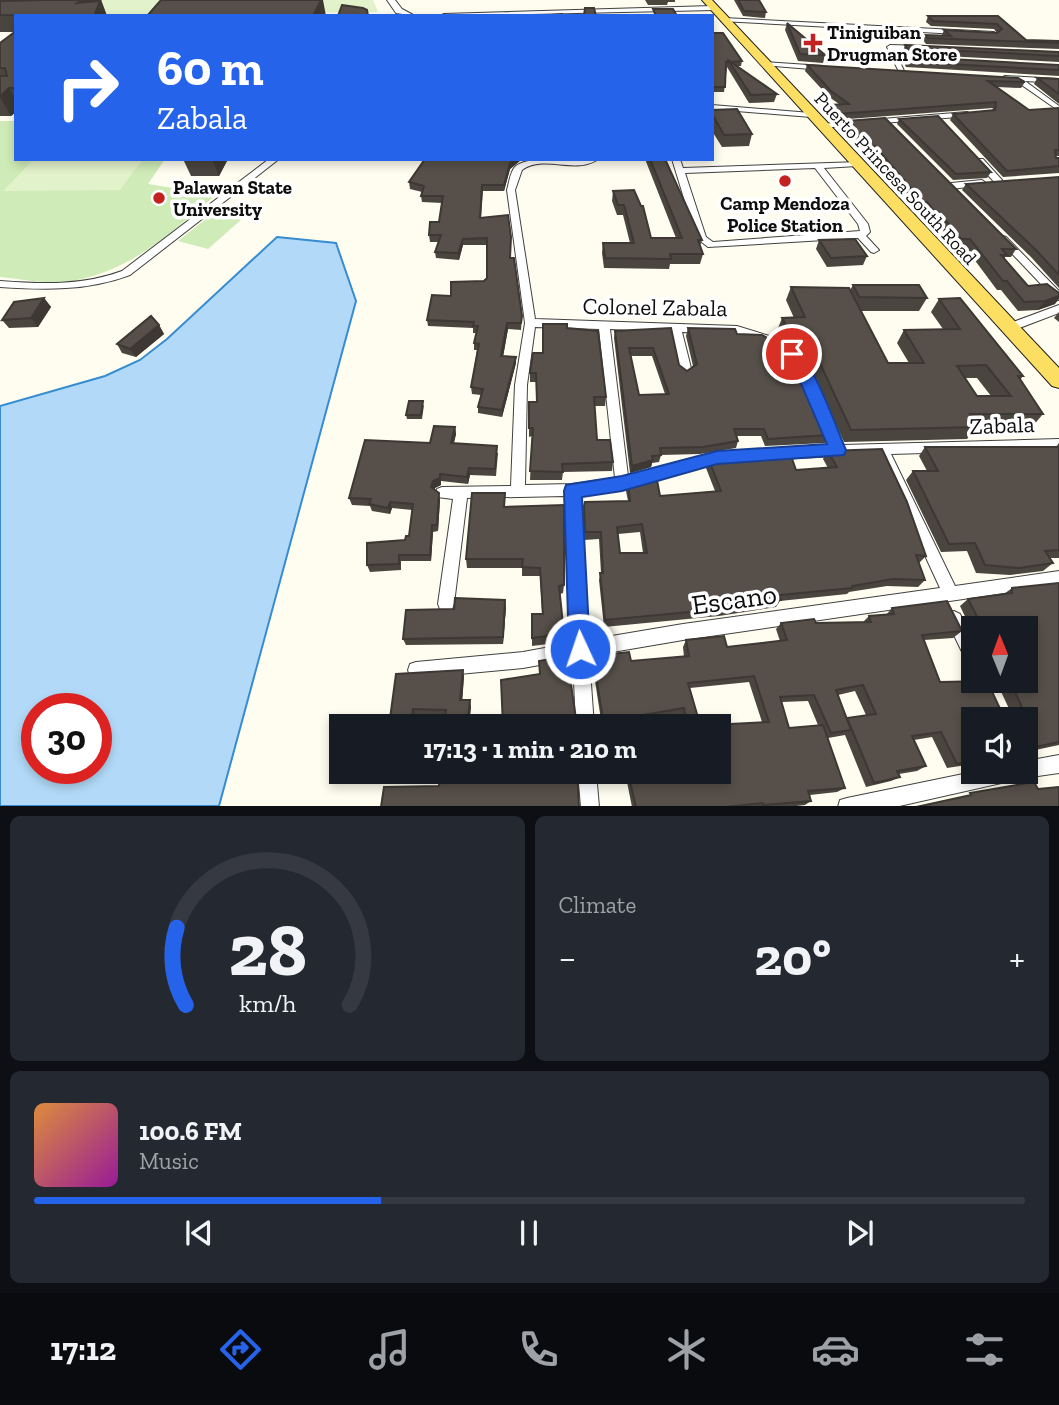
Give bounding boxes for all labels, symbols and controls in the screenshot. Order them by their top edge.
place label: Tiniguiban Drugman Store [827,21,957,66]
marker: Tiniguiban Drugman Store [805,35,821,51]
text: 60 m [157,39,264,98]
icon: right [42,42,133,133]
street label: Puerto Princesa South Road [810,87,982,270]
text: Zabala [157,99,247,137]
marker: Camp Mendoza Police Station [777,173,793,189]
place label: Palawan State University [173,176,292,221]
marker: Palawan State University [151,190,167,206]
place label: Camp Mendoza Police Station [720,192,850,237]
street label: Colonel Zabala [582,292,728,322]
pin [762,324,822,384]
icon: arrive [773,335,811,373]
street label: Zabala [969,410,1035,440]
street label: Escano [689,577,779,622]
position arrow [543,612,617,686]
north arrow [961,616,1038,693]
map controls [961,616,1038,784]
speed limit sign: 30 [21,693,112,784]
button: sound [961,707,1038,784]
text: 17:13 · 1 min · 210 m [423,733,637,765]
text: Climate [559,891,636,919]
text: 28 [228,906,306,994]
text: 20° [754,926,831,988]
text: − [559,935,576,981]
text: + [1009,935,1025,981]
text: km/h [239,987,296,1017]
text: 100.6 FM [139,1115,242,1147]
text: Music [139,1147,199,1175]
icon: previous [180,1214,218,1252]
icon: pause [510,1214,548,1252]
icon: next [841,1214,879,1252]
icon: directions [216,1325,265,1374]
icon: music [365,1325,414,1374]
icon: phone [514,1325,563,1374]
icon: climate [662,1325,711,1374]
icon: car [811,1325,860,1374]
icon: filters [960,1325,1009,1374]
text: 17:12 [50,1330,116,1368]

